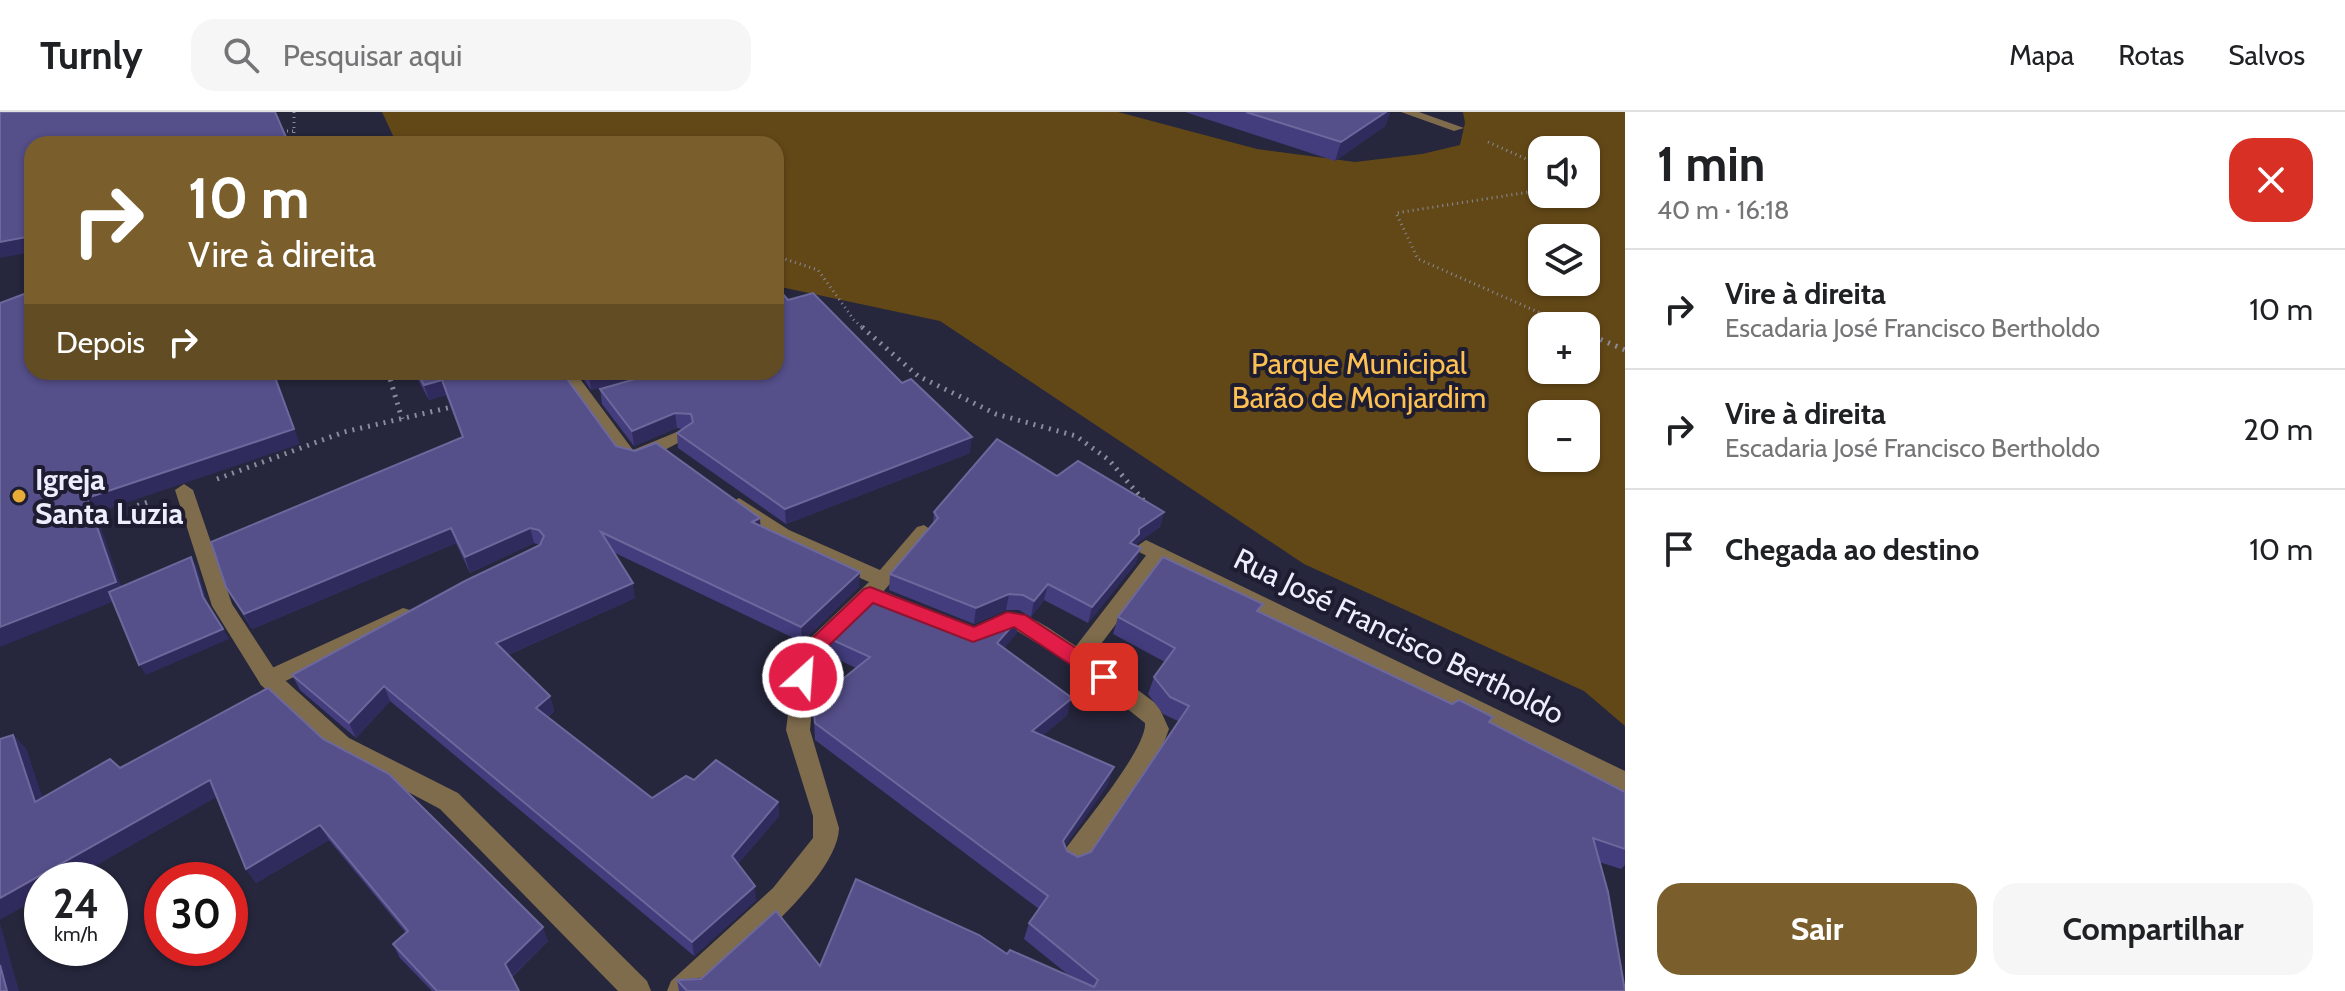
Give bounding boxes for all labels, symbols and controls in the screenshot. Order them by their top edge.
search box [191,19,751,91]
text: Turnly [40,32,143,79]
icon: search [219,33,263,77]
text: Pesquisar aqui [283,37,462,74]
text: Mapa [2009,38,2074,72]
text: Rotas [2118,38,2184,72]
text: Salvos [2228,38,2305,72]
text: 1 min [1657,135,1765,193]
map controls [1528,136,1600,472]
button: sound [1528,136,1600,208]
button: close [2229,138,2313,222]
text: 10 m [188,164,309,232]
icon: right [56,168,160,272]
text: 40 m · 16:18 [1657,194,1790,226]
button: layers [1528,224,1600,296]
text: Vire à direita [188,232,376,276]
text: Vire à direita [1725,275,1886,312]
icon: right [1657,287,1701,331]
text: 10 m [2249,291,2313,328]
button: + [1528,312,1600,384]
text: Escadaria José Francisco Bertholdo [1725,312,2100,344]
icon: right [161,320,205,364]
text: Depois [56,324,145,361]
park label: Parque Municipal Barão de Monjardim [1232,345,1486,416]
text: Vire à direita [1725,395,1886,432]
button: − [1528,400,1600,472]
icon: right [1657,407,1701,451]
text: 20 m [2243,411,2313,448]
text: Escadaria José Francisco Bertholdo [1725,432,2100,464]
place label: Igreja Santa Luzia [35,461,183,532]
marker: Igreja Santa Luzia [10,487,28,505]
icon: arrive [1657,527,1701,571]
text: Chegada ao destino [1725,531,1979,568]
text: 10 m [2249,531,2313,568]
street label: Rua José Francisco Bertholdo [1228,540,1570,732]
position arrow [761,635,845,719]
pin [1070,643,1138,711]
icon: arrive [1082,655,1126,699]
speed limit sign: 30 [144,862,248,966]
text: 24 [53,879,99,928]
button: Sair [1657,883,1977,975]
button: Compartilhar [1993,883,2313,975]
text: km/h [54,922,98,946]

